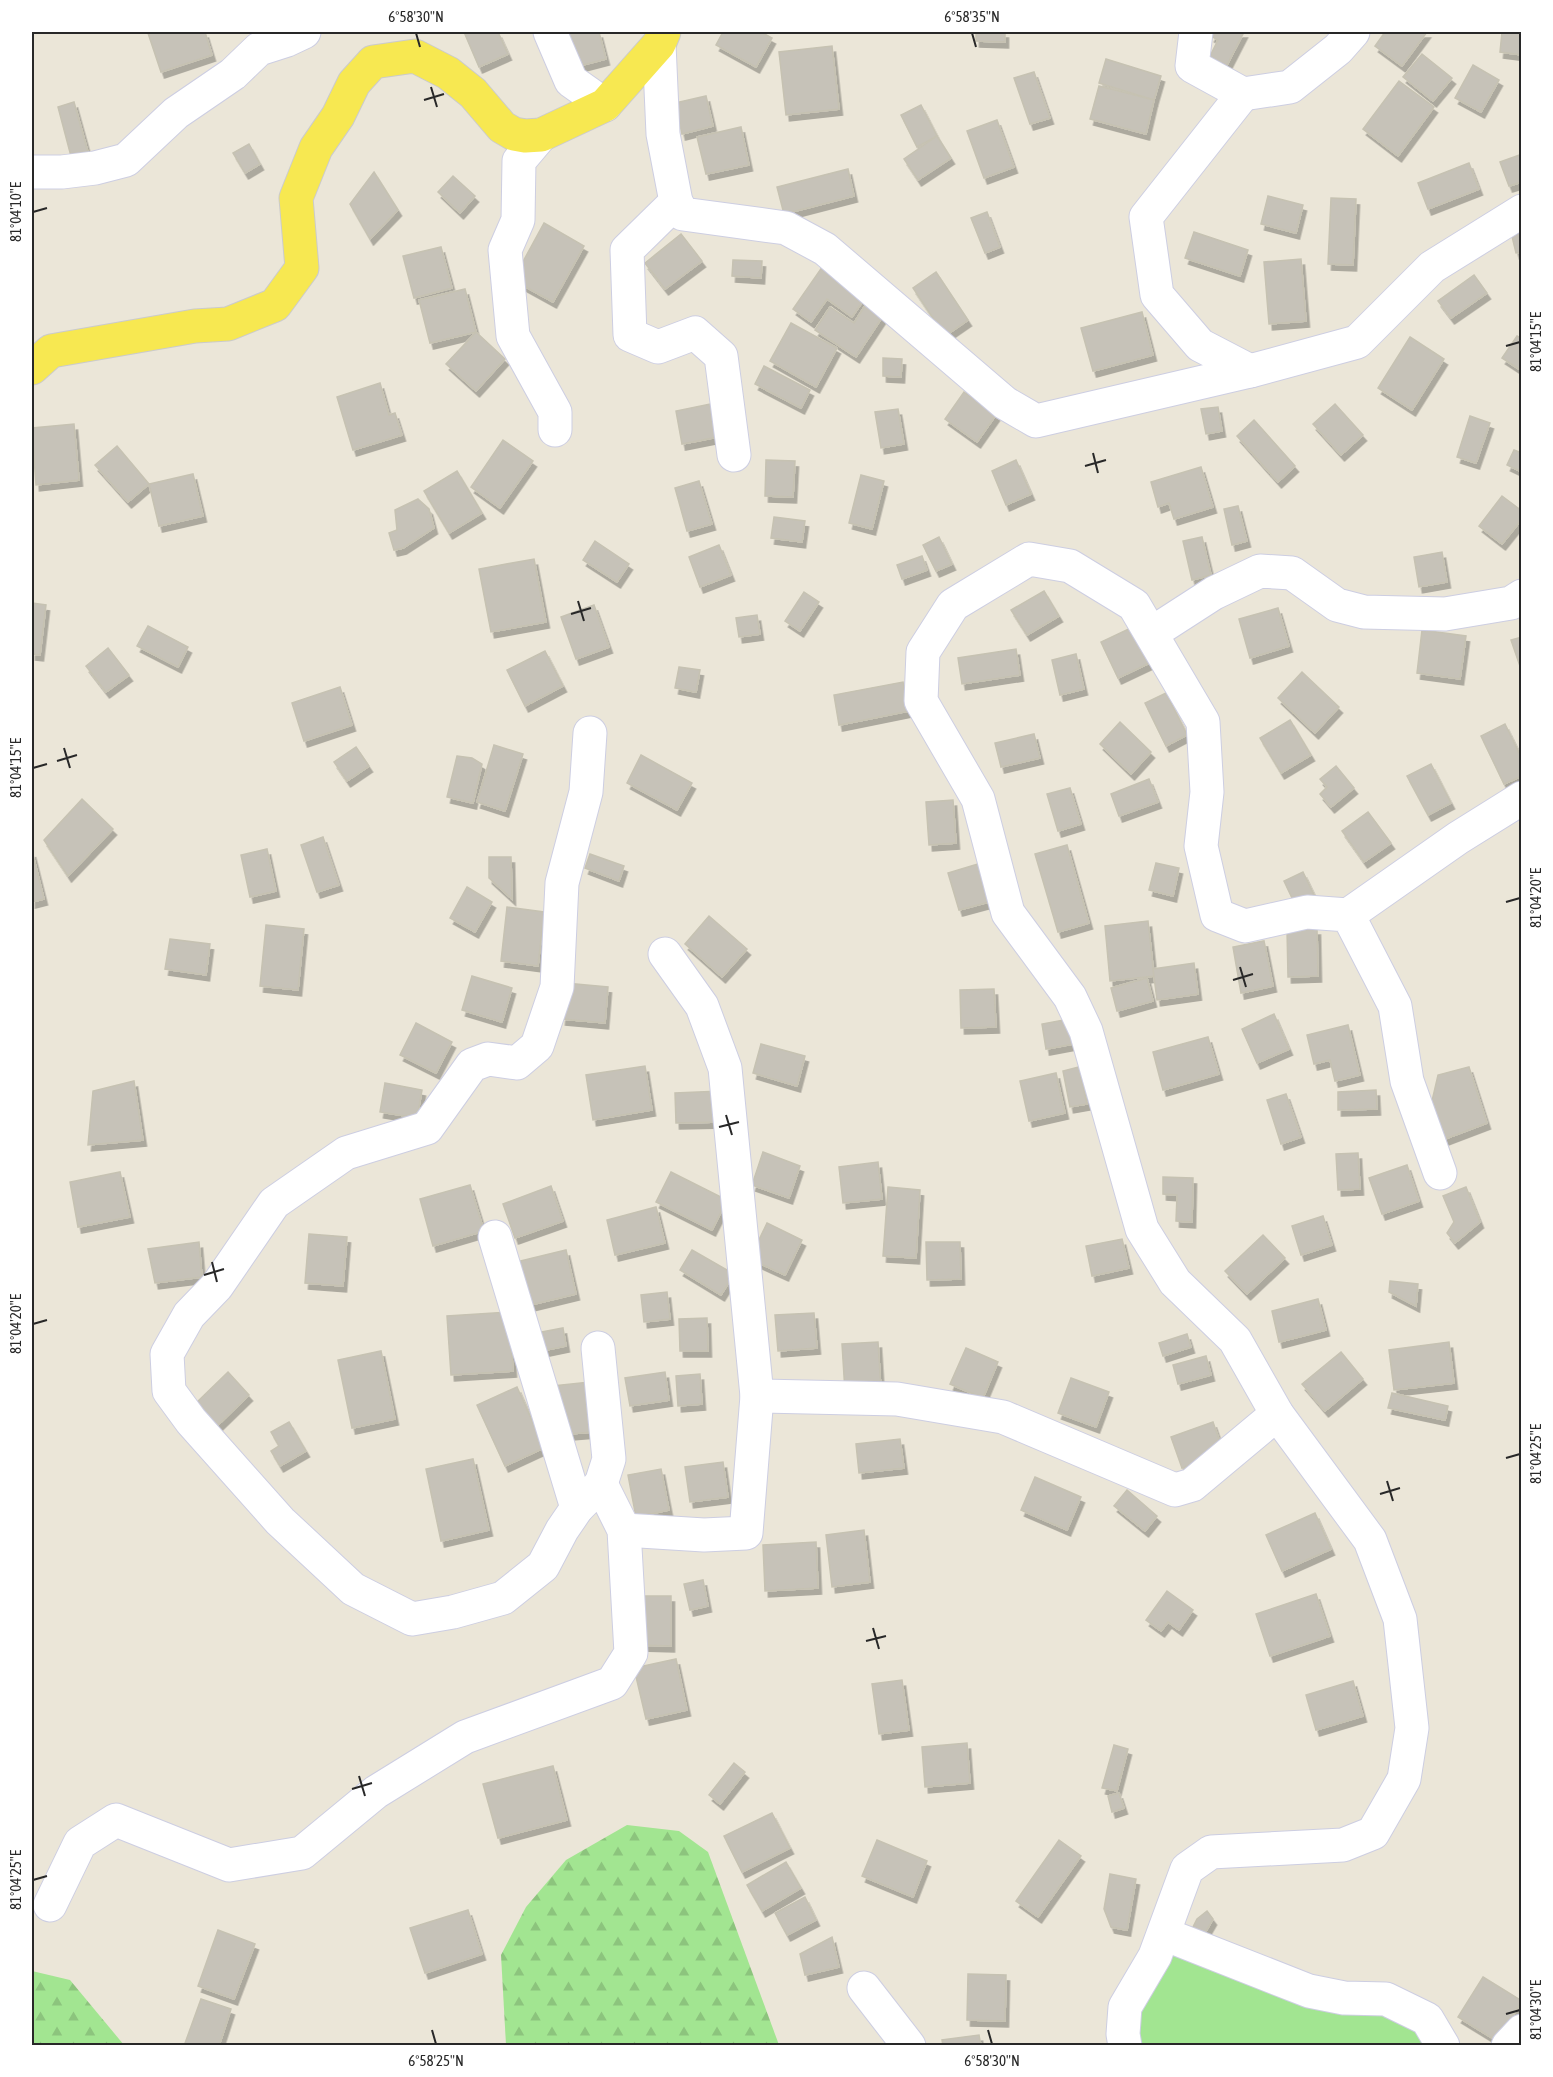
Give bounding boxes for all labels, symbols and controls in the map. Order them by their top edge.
text: 6°58'30"N [388,8,444,25]
text: 6°58'35"N [944,8,1000,25]
text: 81°04'10"E [7,181,24,242]
text: 81°04'15"E [1527,311,1544,372]
text: 81°04'15"E [7,737,24,798]
text: 81°04'20"E [1527,867,1544,928]
text: 81°04'20"E [7,1293,24,1354]
text: 81°04'25"E [1527,1423,1544,1484]
text: 81°04'25"E [7,1849,24,1910]
text: 81°04'30"E [1527,1979,1544,2040]
text: 6°58'25"N [408,2052,464,2069]
text: 6°58'30"N [964,2052,1020,2069]

